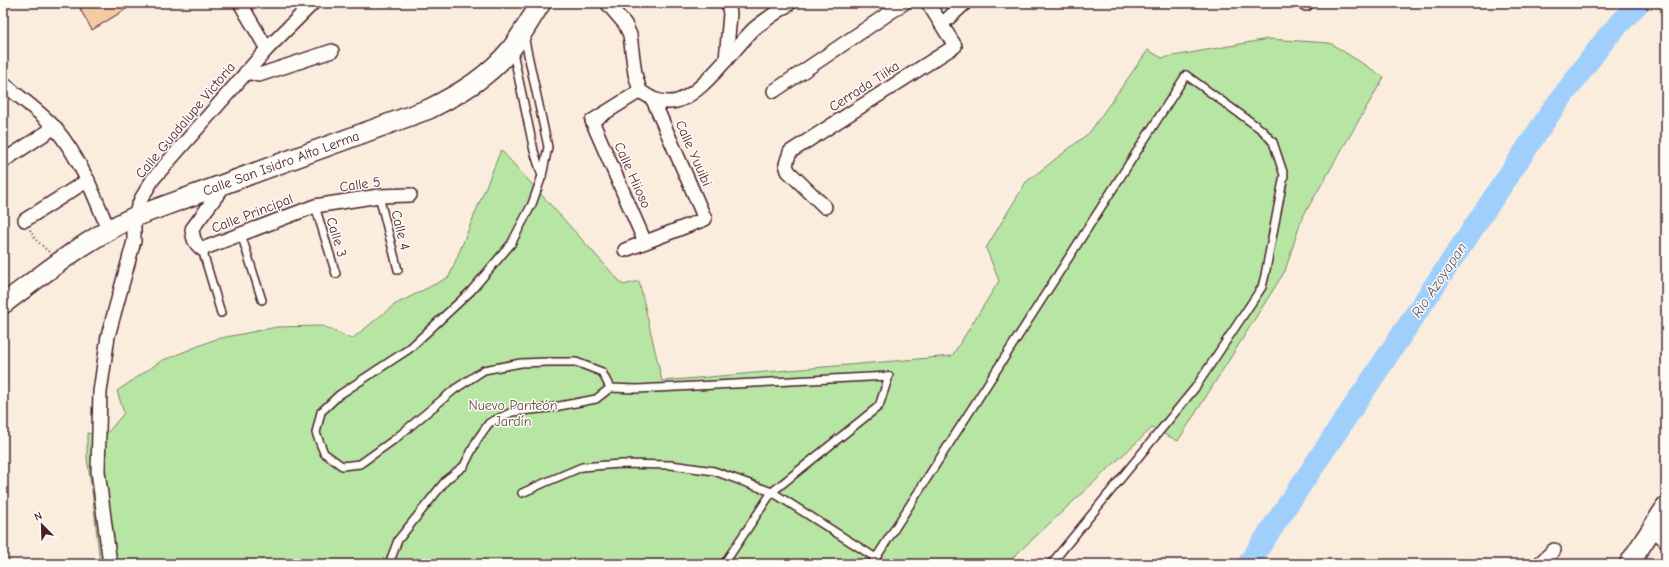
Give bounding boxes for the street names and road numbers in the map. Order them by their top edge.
street label: Cerrada Tiika [826,57,903,115]
street label: Calle Guadalupe Victoria [132,59,239,182]
street label: Calle Yuuibi [672,118,716,189]
street label: Calle San Isidro Alto Lerma [201,127,362,200]
street label: Calle Hiioso [610,139,655,211]
street label: Calle 5 [338,173,382,196]
street label: Calle Principal [209,190,295,237]
street label: Calle 4 [387,208,414,252]
street label: Calle 3 [322,215,351,259]

